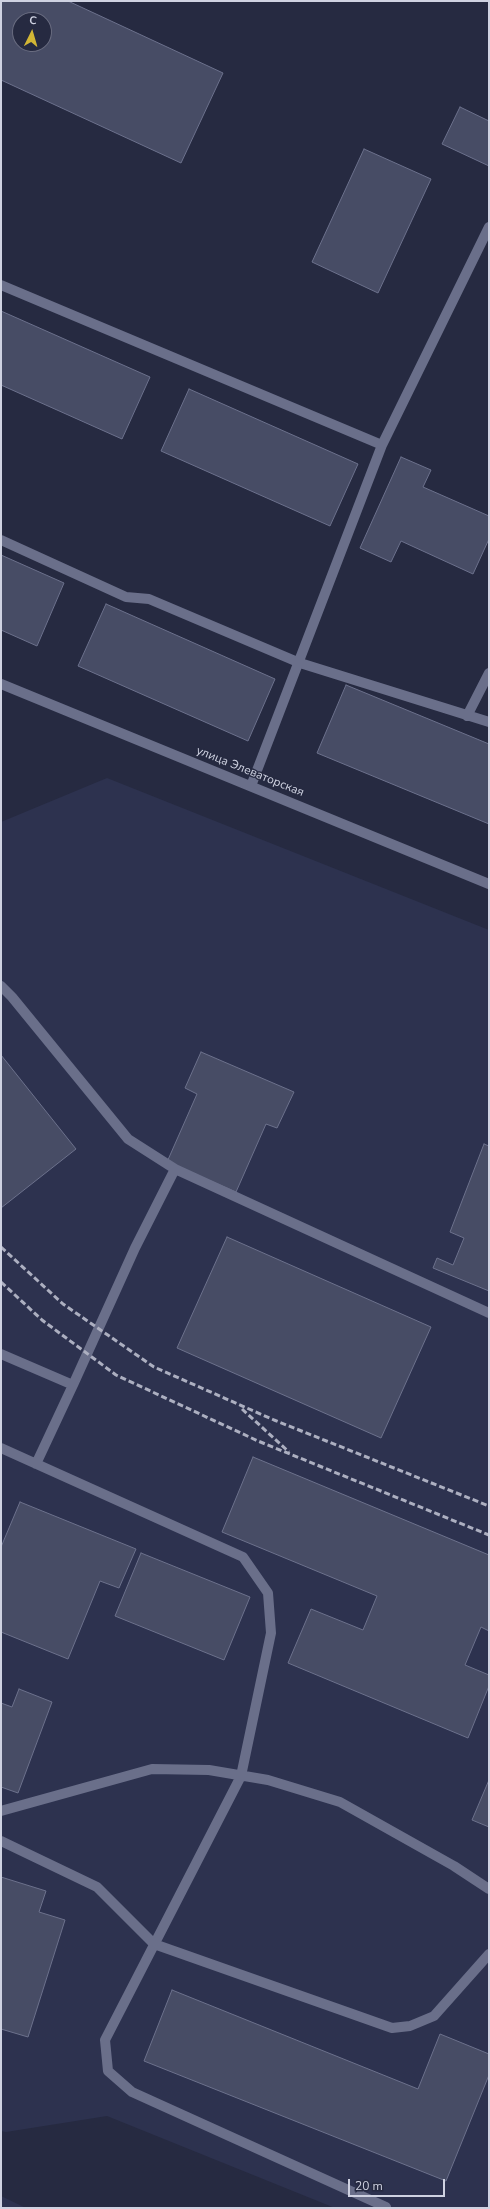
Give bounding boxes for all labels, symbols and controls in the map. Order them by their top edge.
north arrow [12,12,52,52]
text: С [29,13,37,28]
street label: улица Элеваторская [194,744,306,800]
scale bar [350,2171,447,2197]
text: 20 m [355,2178,383,2194]

